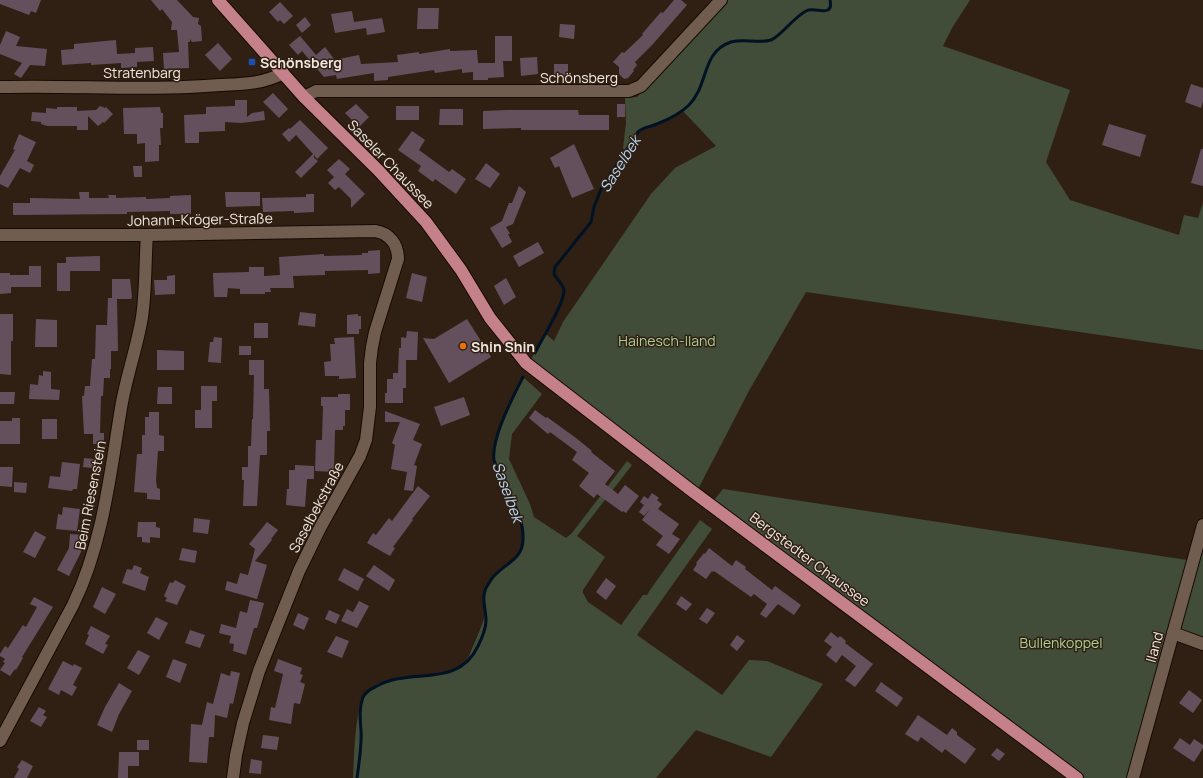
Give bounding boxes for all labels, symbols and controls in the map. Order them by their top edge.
place label: Schönsberg [260,53,342,72]
marker: Schönsberg [247,57,257,67]
street label: Stratenbarg [103,63,181,82]
street label: Schönsberg [540,68,618,87]
street label: Saseler Chaussee [344,115,438,213]
water label: Saselbek [594,130,647,196]
street label: Johann-Kröger-Straße [127,208,273,230]
park label: Hainesch-Iland [618,331,716,350]
place label: Shin Shin [471,337,535,356]
marker: Shin Shin [458,341,468,351]
street label: Beim Riesenstein [70,439,110,551]
street label: Saselbekstraße [284,458,348,556]
water label: Saselbek [487,459,529,528]
street label: Bergstedter Chaussee [746,508,874,610]
street label: Iland [1141,630,1167,664]
park label: Bullenkoppel [1020,633,1102,652]

